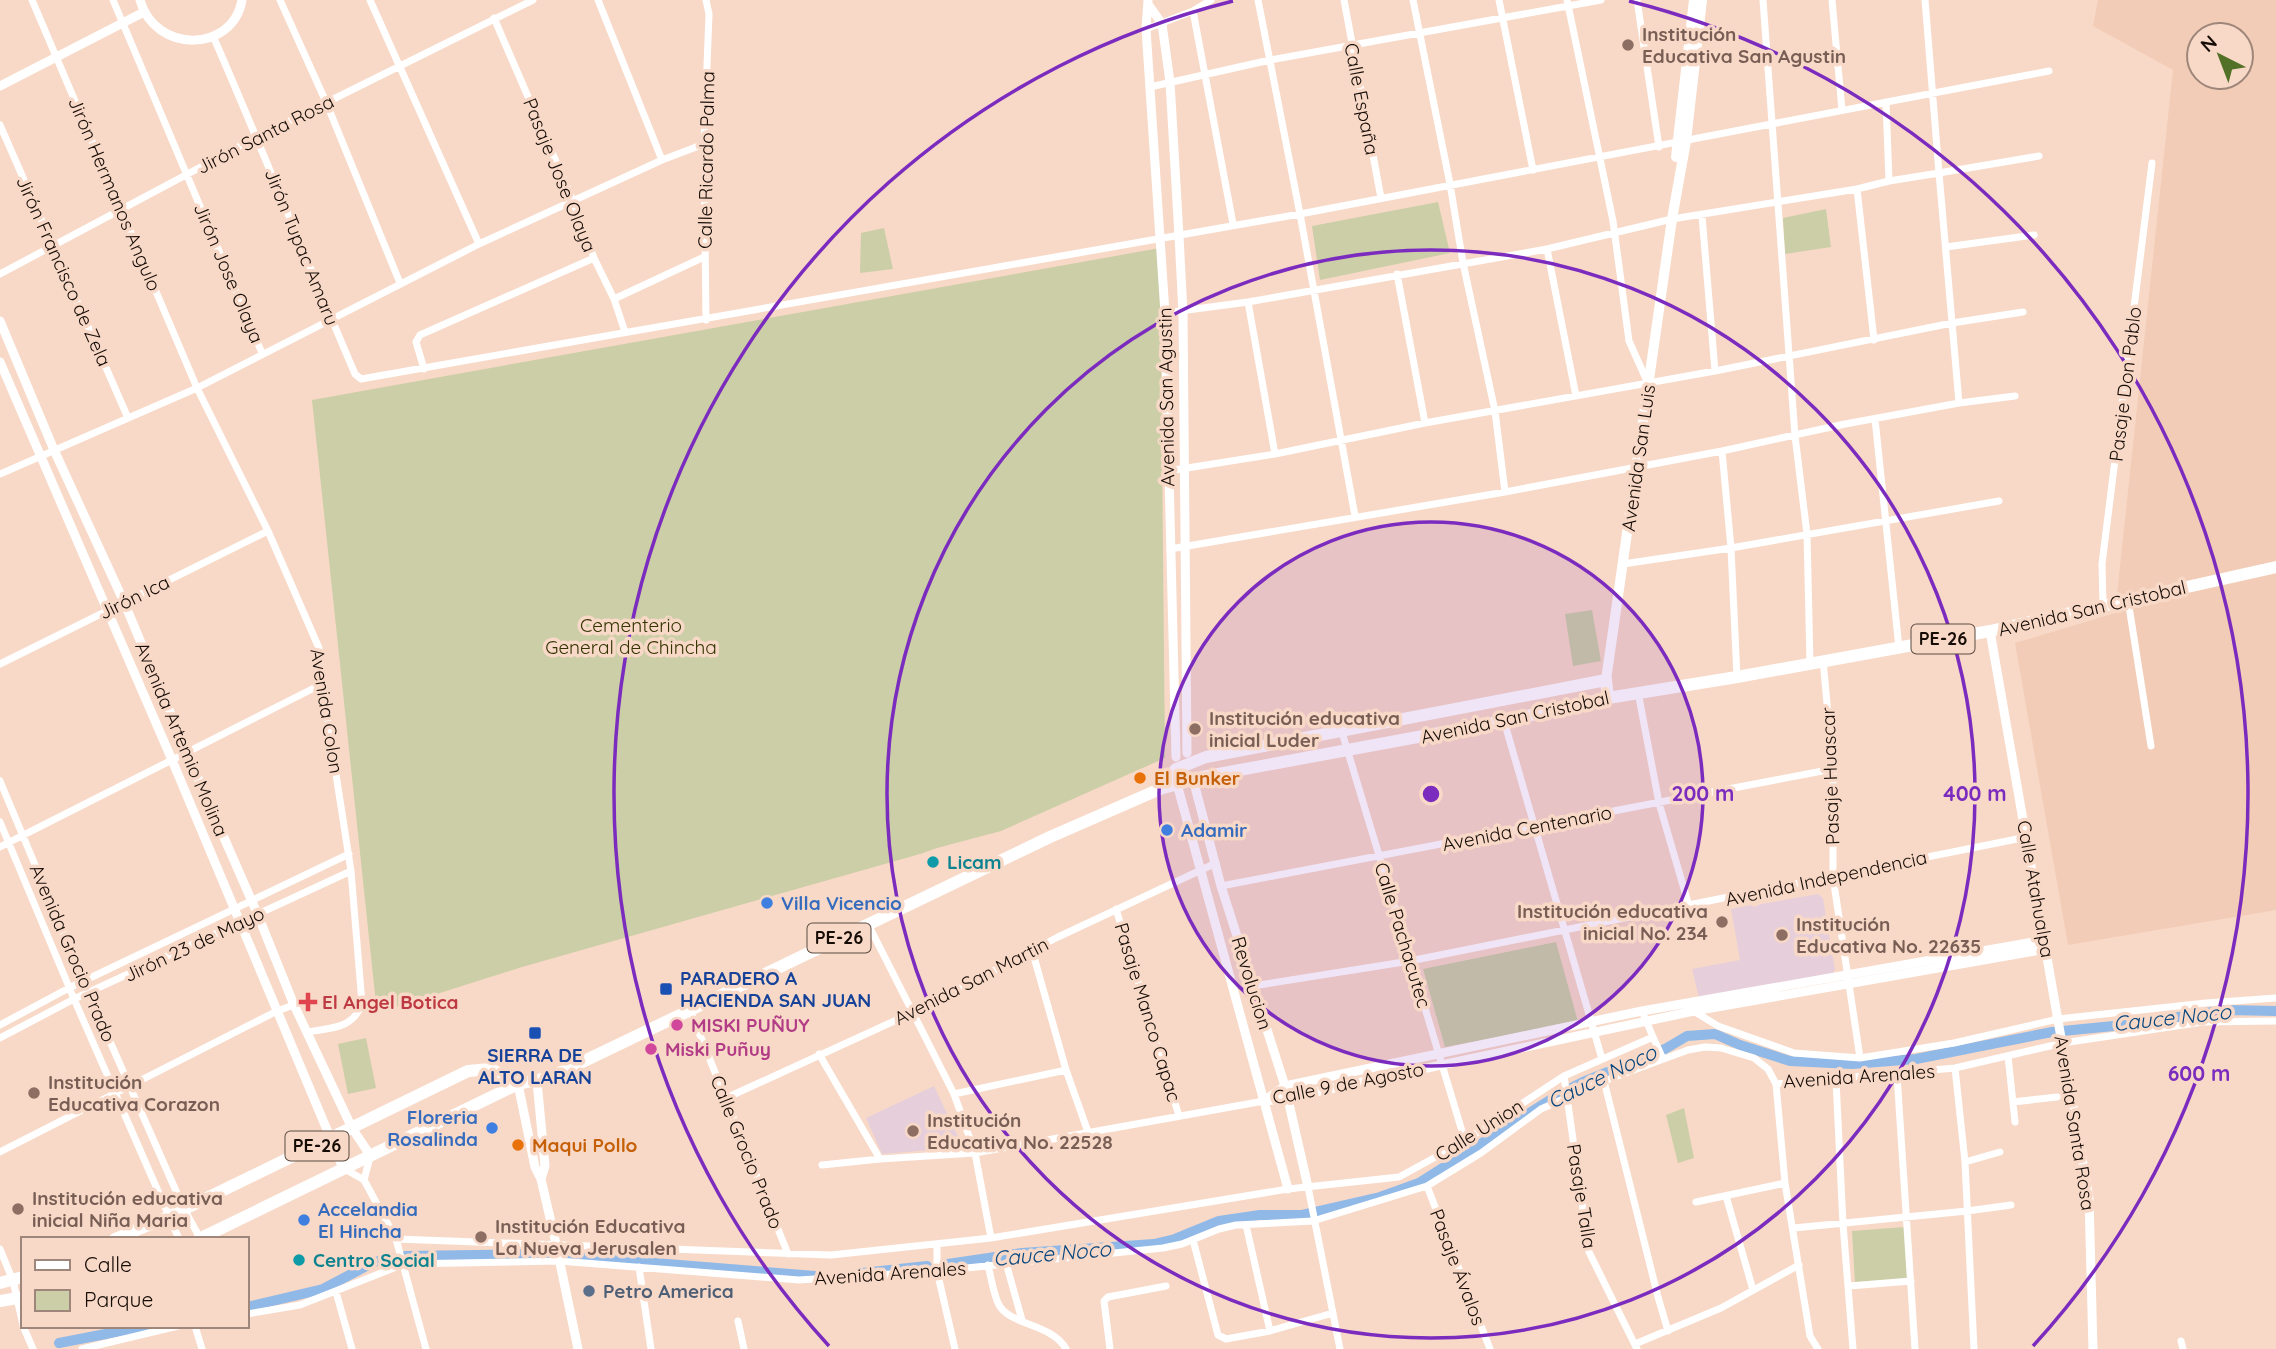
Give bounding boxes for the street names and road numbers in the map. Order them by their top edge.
street label: Calle España [1339,41,1385,157]
street label: Calle Ricardo Palma [692,71,720,249]
street label: Jirón Santa Rosa [192,89,338,179]
street label: Jirón Hermanos Angulo [63,93,167,295]
street label: Pasaje Jose Olaya [518,94,602,256]
street label: Jirón Tupac Amaru [260,165,344,329]
street label: Jirón Francisco de Zela [11,172,117,370]
street label: Jirón Jose Olaya [189,199,269,347]
street label: Pasaje Don Pablo [2104,305,2146,463]
street label: Avenida San Agustin [1152,307,1180,487]
street label: Avenida San Luis [1616,383,1660,533]
street label: Jirón Ica [95,570,173,624]
street label: Avenida San Cristobal [1996,575,2188,641]
road number: PE-26 [1912,624,1974,654]
street label: Avenida Artemio Molina [130,638,234,840]
street label: Avenida Colon [305,647,349,775]
street label: Avenida San Cristobal [1419,685,1611,749]
street label: Pasaje Huascar [1816,706,1844,845]
street label: Avenida Centenario [1440,800,1614,856]
street label: Calle Atahualpa [2012,818,2060,960]
street label: Avenida Independencia [1723,845,1929,911]
street label: Calle Pachacutec [1369,859,1437,1011]
street label: Avenida Grocio Prado [25,861,121,1045]
street label: Jirón 23 de Mayo [120,901,268,987]
street label: Pasaje Manco Capac [1109,920,1187,1105]
road number: PE-26 [808,923,870,953]
street label: Avenida San Martin [890,932,1052,1030]
street label: Revolucion [1226,934,1278,1032]
street label: Avenida Santa Rosa [2049,1034,2101,1212]
street label: Calle 9 de Agosto [1270,1057,1426,1109]
street label: Avenida Arenales [1782,1059,1936,1093]
street label: Calle Grocio Prado [705,1072,789,1232]
street label: Calle Union [1430,1093,1528,1167]
road number: PE-26 [286,1132,348,1161]
street label: Pasaje Talla [1562,1142,1602,1250]
street label: Pasaje Ávalos [1425,1205,1491,1329]
street label: Avenida Arenales [813,1256,967,1290]

